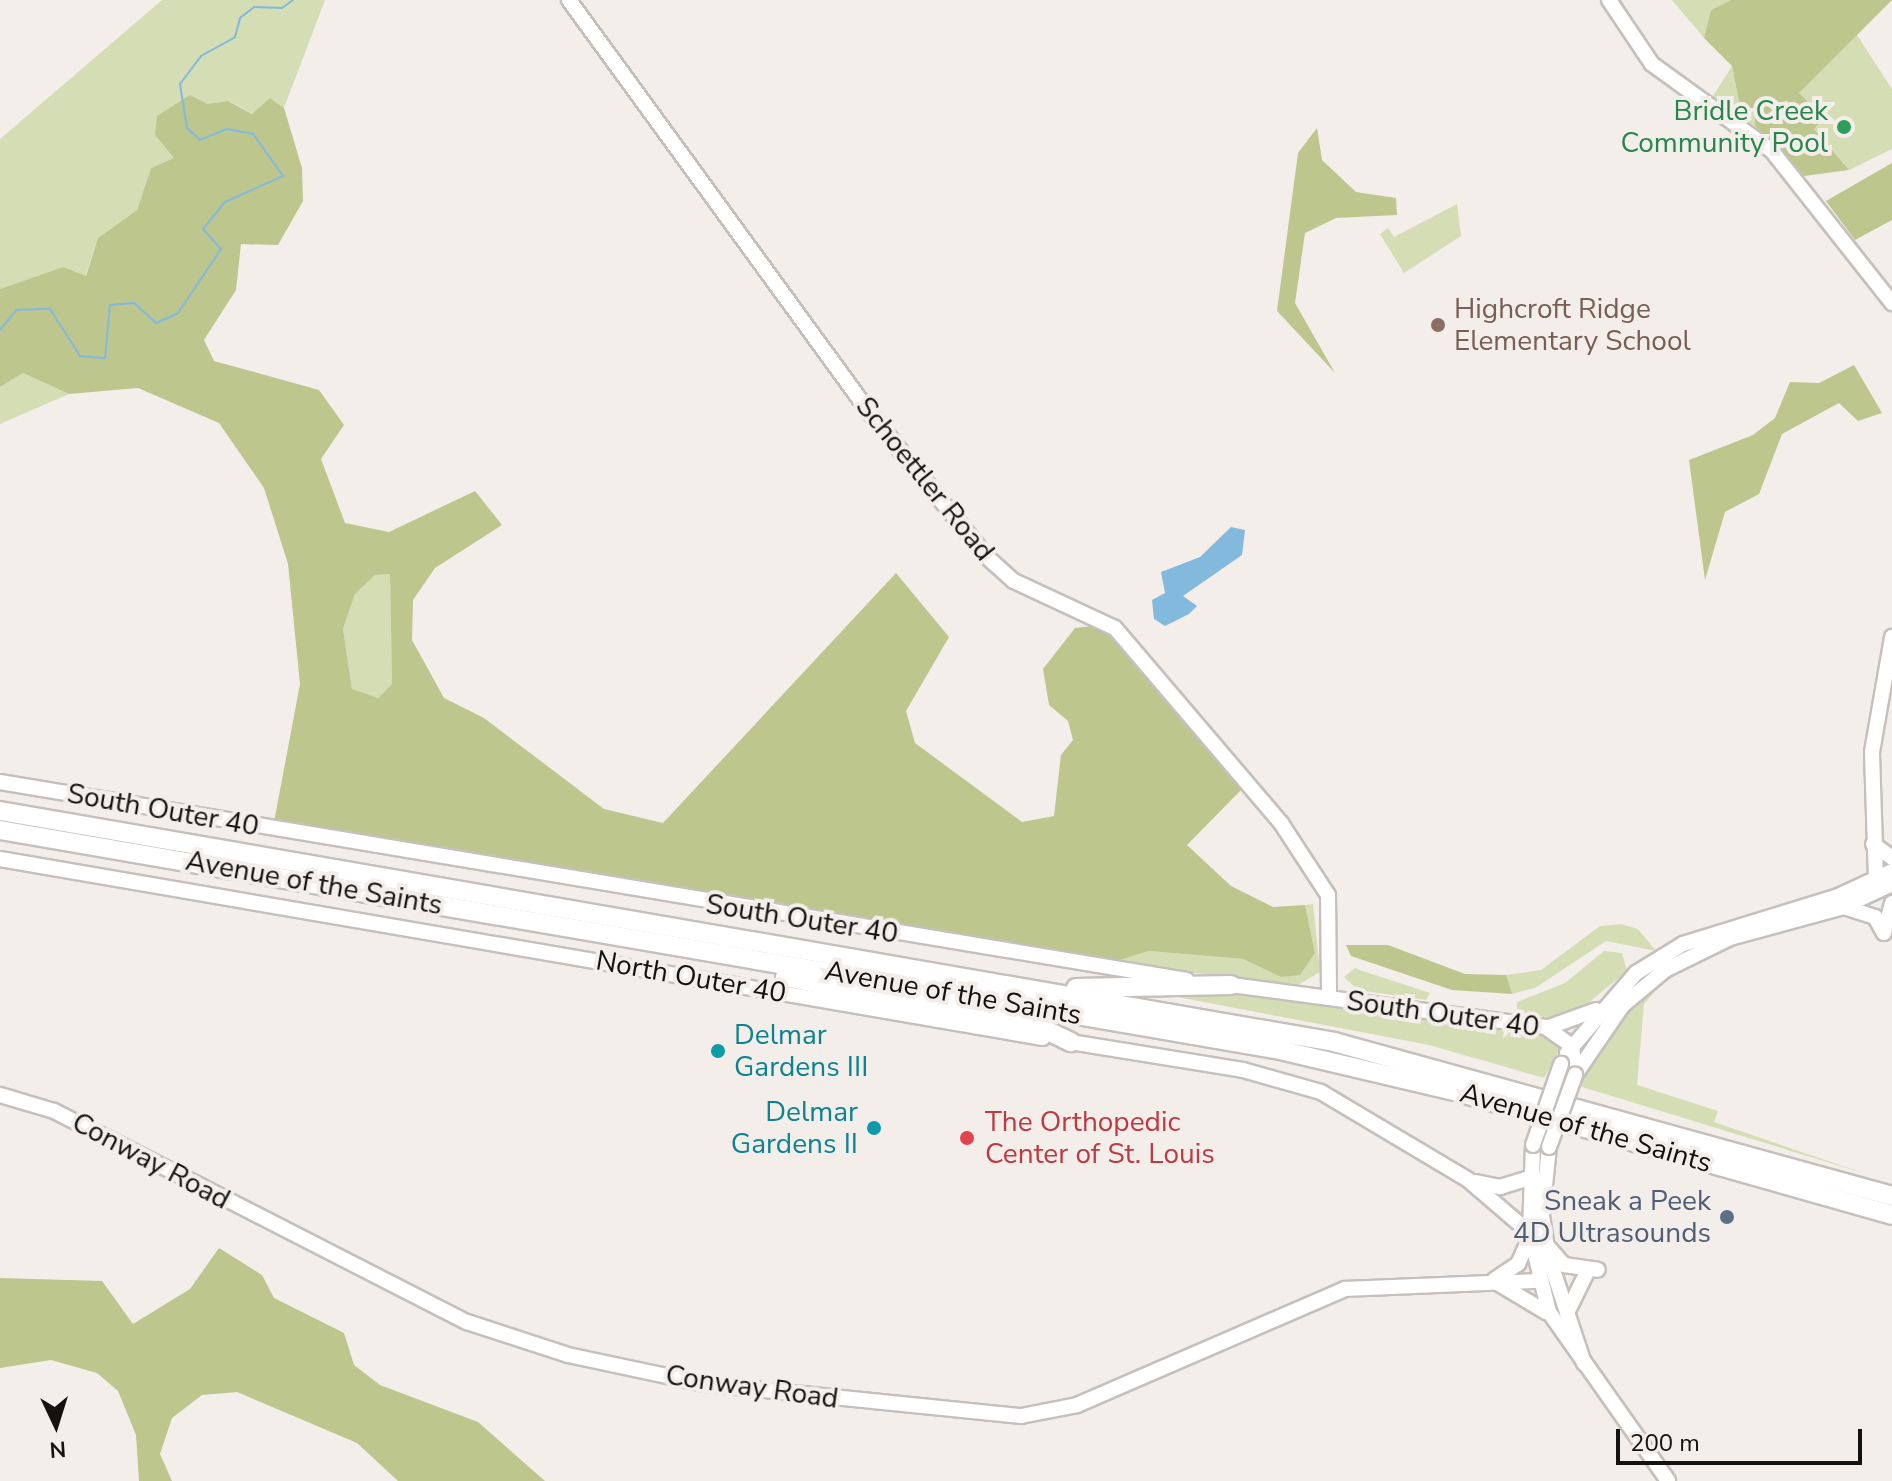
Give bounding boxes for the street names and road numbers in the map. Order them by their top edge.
street label: Schoettler Road [849,390,1001,568]
street label: South Outer 40 [65,777,261,843]
street label: Avenue of the Saints [183,844,445,922]
street label: South Outer 40 [704,887,900,951]
street label: North Outer 40 [593,944,789,1010]
street label: Avenue of the Saints [822,954,1084,1032]
street label: South Outer 40 [1345,984,1541,1044]
street label: Avenue of the Saints [1456,1076,1716,1180]
street label: Conway Road [66,1105,236,1217]
street label: Conway Road [664,1358,840,1416]

